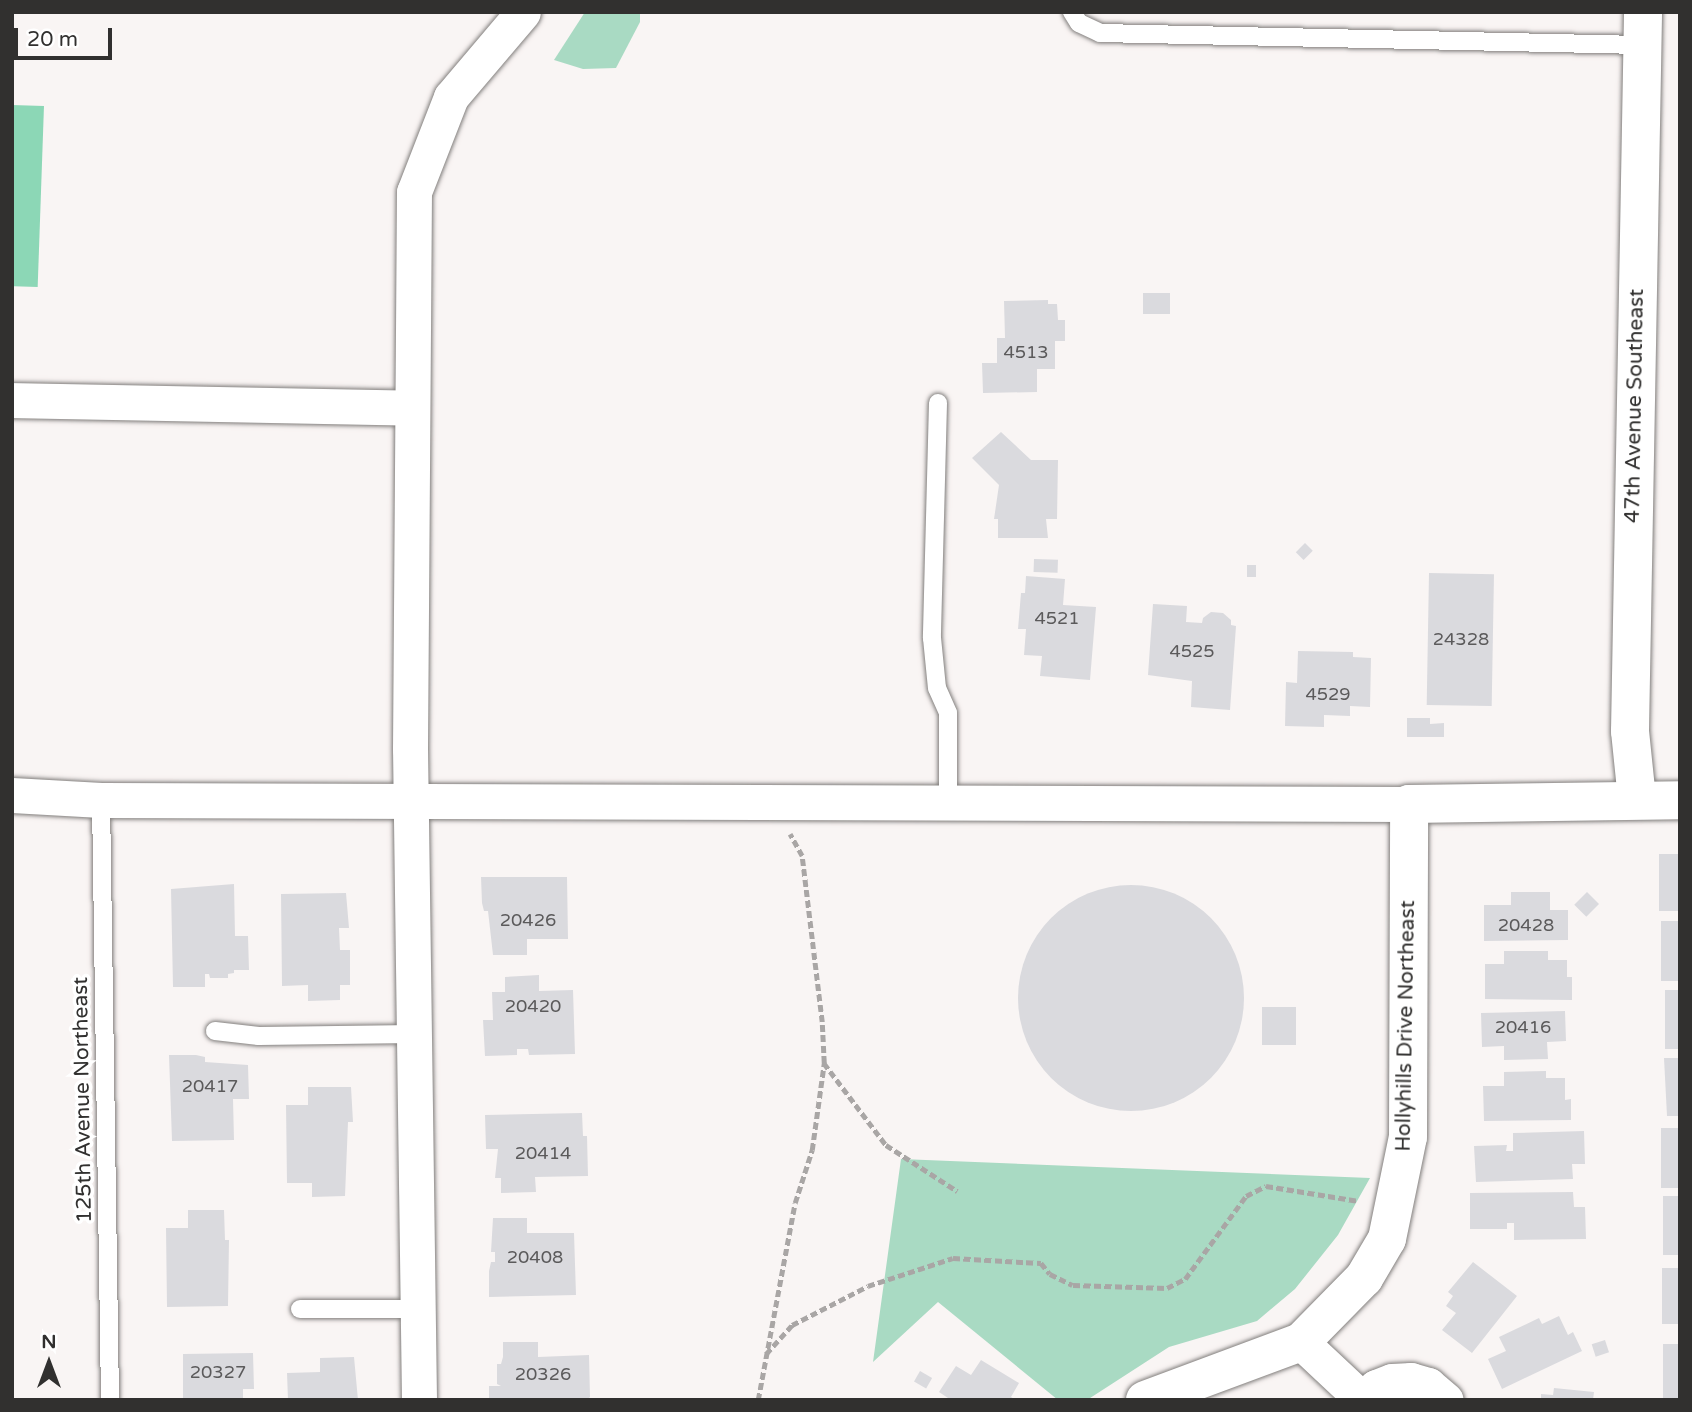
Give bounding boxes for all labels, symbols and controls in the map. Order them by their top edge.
scale bar [18,14,116,58]
text: 20 m [27,27,78,52]
street label: 47th Avenue Southeast [1620,289,1650,523]
house number: 4513 [1003,341,1049,363]
house number: 4521 [1034,607,1080,629]
house number: 24328 [1433,628,1489,650]
house number: 4525 [1169,640,1215,662]
house number: 4529 [1305,683,1351,705]
street label: Hollyhills Drive Northeast [1391,900,1421,1152]
house number: 20426 [500,909,556,931]
house number: 20428 [1498,914,1554,936]
street label: 125th Avenue Northeast [68,977,98,1223]
house number: 20420 [505,995,561,1017]
house number: 20416 [1495,1016,1551,1038]
house number: 20417 [182,1075,238,1097]
house number: 20414 [515,1142,571,1164]
house number: 20408 [507,1246,563,1268]
north arrow [14,1328,84,1398]
text: N [41,1331,57,1353]
house number: 20327 [190,1361,246,1383]
house number: 20326 [515,1363,571,1385]

